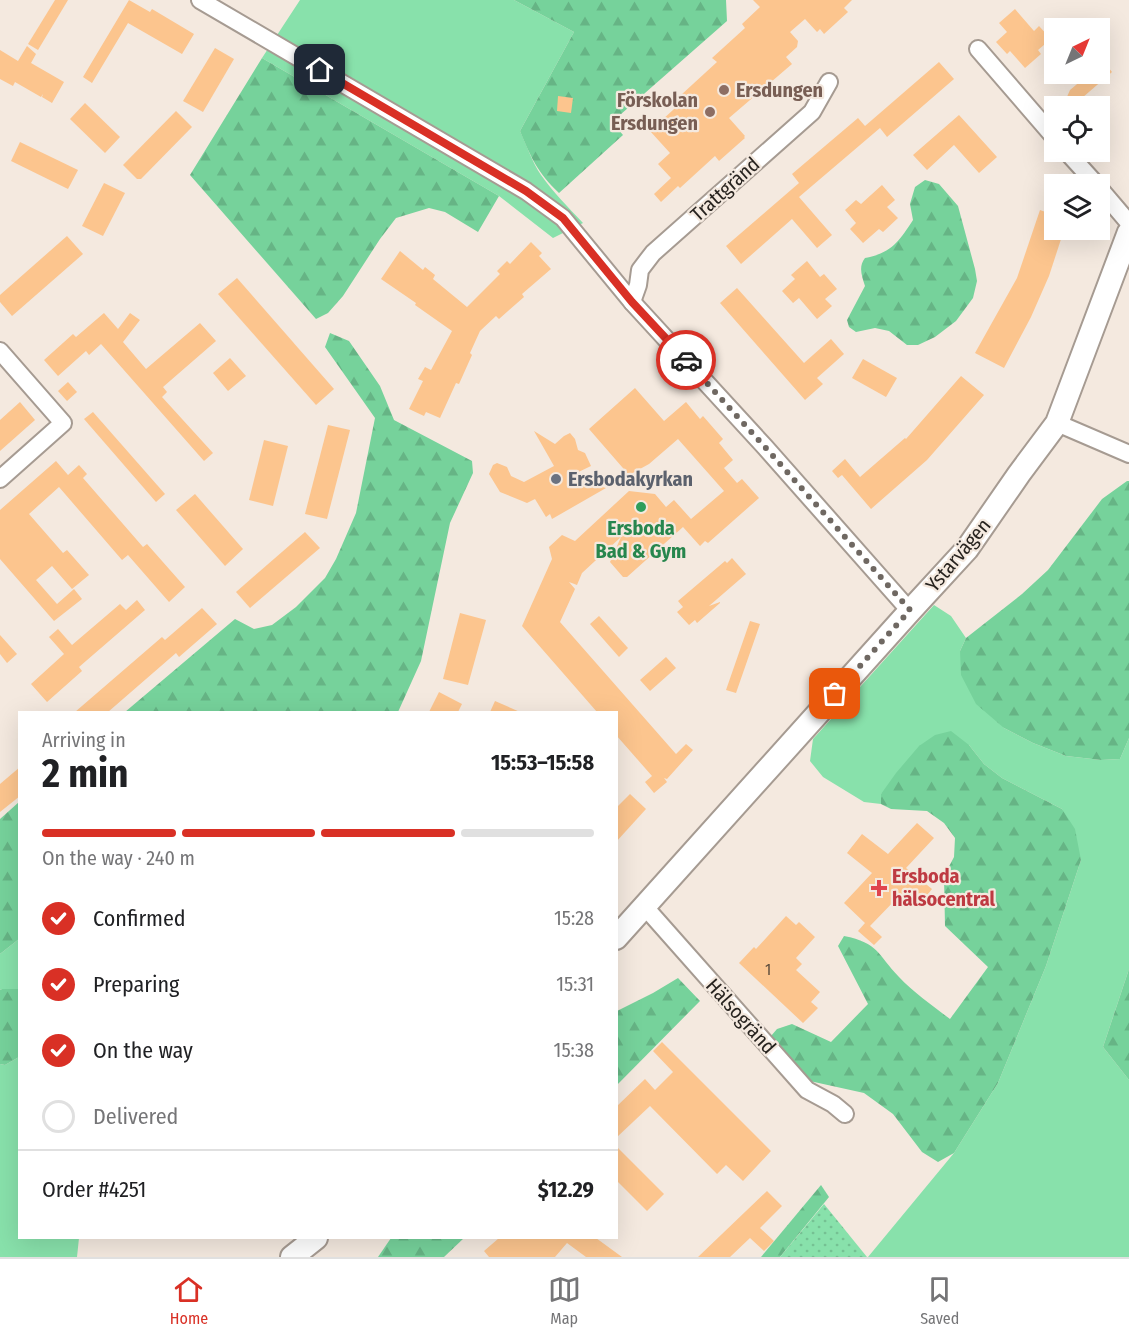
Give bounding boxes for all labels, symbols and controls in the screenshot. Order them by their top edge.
north arrow [1044,18,1110,84]
map controls [1044,18,1110,240]
pin [294,44,345,95]
icon: home [303,53,336,86]
place label: Ersdungen [736,78,823,102]
marker: Ersdungen [717,83,731,97]
place label: Förskolan Ersdungen [611,88,698,135]
button: locate [1044,96,1110,162]
marker: Förskolan Ersdungen [703,105,717,119]
street label: Trattgränd [686,152,764,226]
button: layers [1044,174,1110,240]
courier [656,330,716,390]
icon: car [670,344,703,377]
place label: Ersbodakyrkan [568,467,693,491]
marker: Ersbodakyrkan [549,472,563,486]
marker: Ersboda Bad & Gym [634,500,648,514]
street label: Ystarvägen [920,513,996,597]
place label: Ersboda Bad & Gym [596,516,686,563]
pin [809,668,860,719]
icon: bag [818,677,851,710]
text: Arriving in [42,728,126,752]
text: 15:53–15:58 [491,749,594,776]
text: 2 min [42,751,128,797]
text: On the way · 240 m [42,846,195,870]
place label: Ersboda hälsocentral [892,864,996,911]
marker: Ersboda hälsocentral [870,879,888,897]
icon: check [42,902,75,935]
text: Confirmed [93,905,186,932]
text: 15:28 [554,906,594,930]
house number: 1 [765,960,771,979]
icon: check [42,968,75,1001]
text: Preparing [93,971,179,998]
text: 15:31 [556,972,594,996]
street label: Hälsogränd [701,973,781,1059]
icon: check [42,1034,75,1067]
text: On the way [93,1037,193,1064]
text: 15:38 [554,1038,594,1062]
text: Delivered [93,1103,178,1130]
text: Order #4251 [42,1176,146,1203]
text: $12.29 [538,1176,594,1203]
tab: Home [170,1273,208,1328]
tab: Map [548,1273,581,1328]
tab: Saved [920,1273,959,1328]

